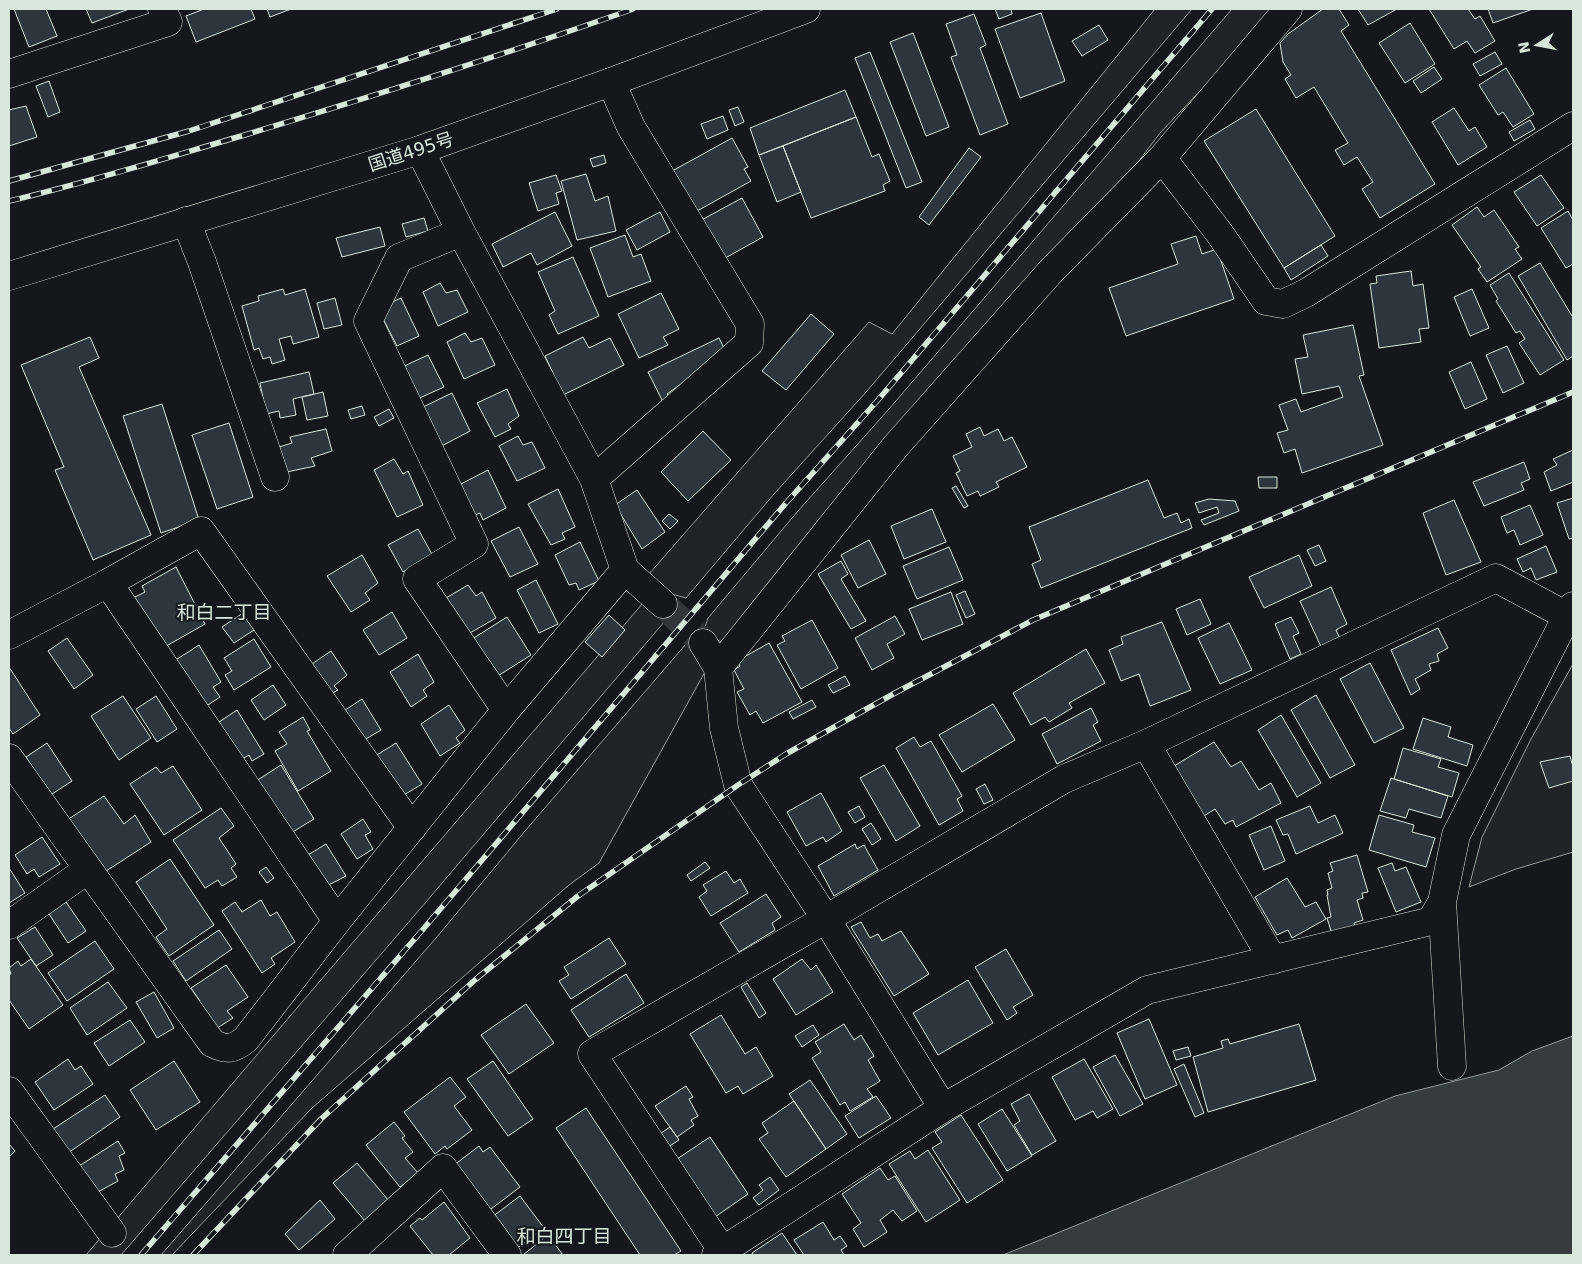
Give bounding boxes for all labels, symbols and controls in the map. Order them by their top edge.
north arrow [1512,20,1562,70]
text: N [1515,40,1533,55]
street label: 国道495号 [366,128,456,175]
district label: 和白二丁目 [176,601,272,623]
district label: 和白四丁目 [516,1225,612,1247]

